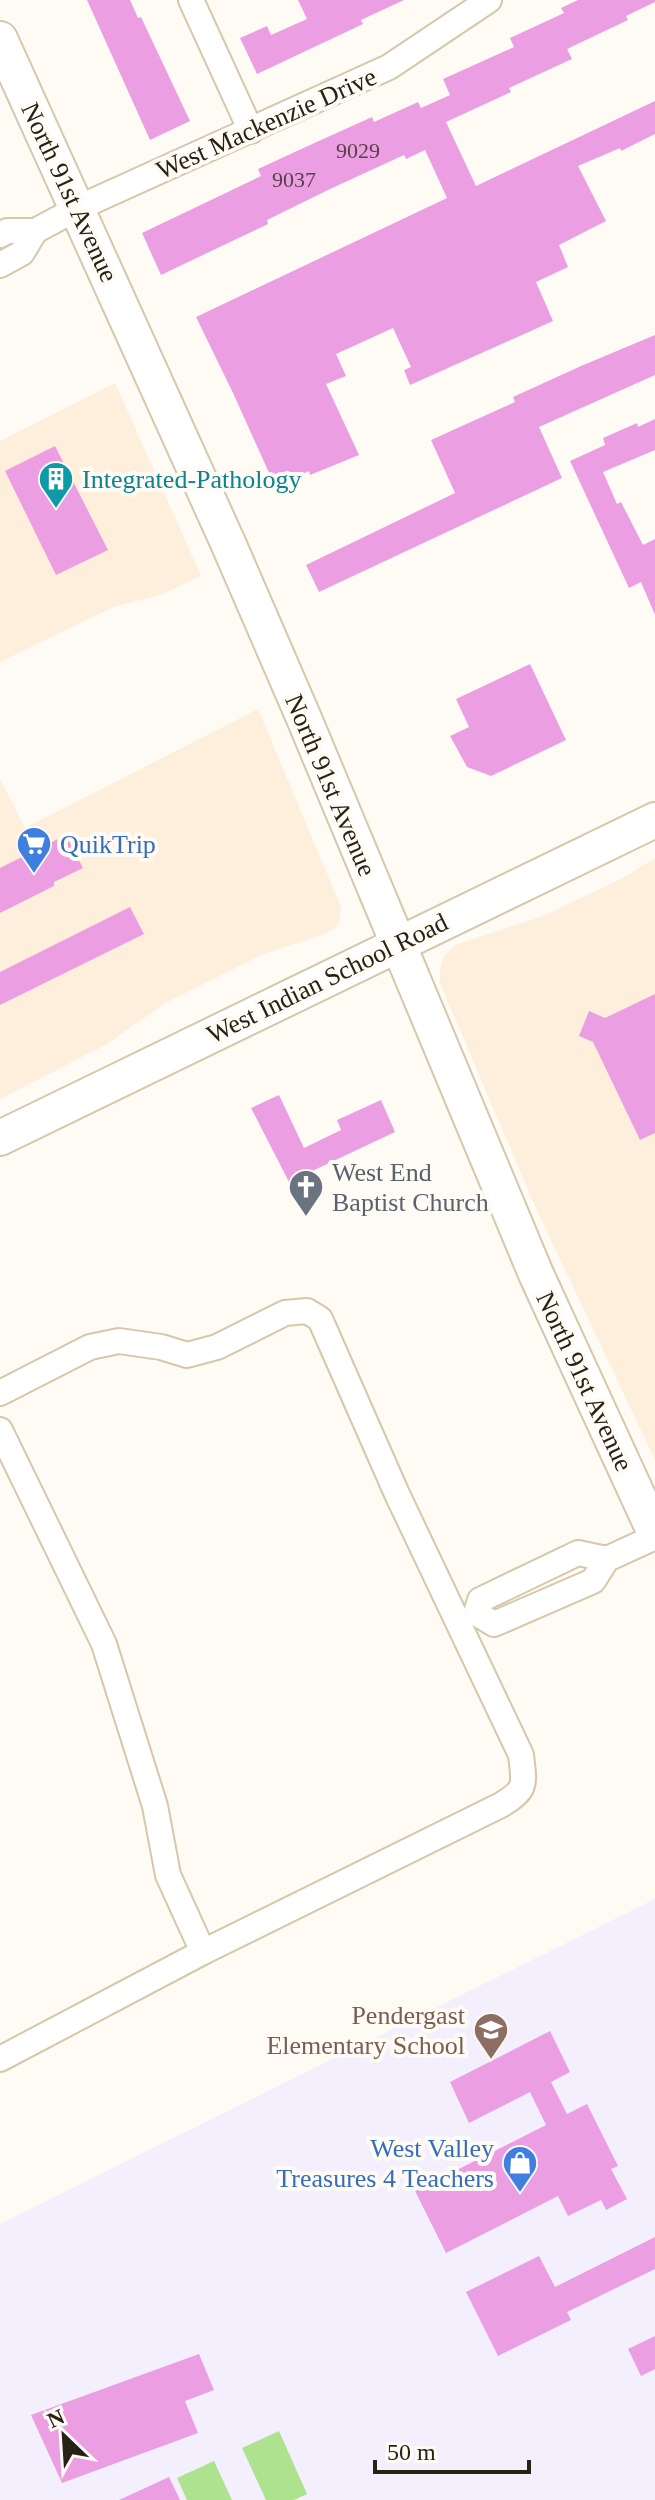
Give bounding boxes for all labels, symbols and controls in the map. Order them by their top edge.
street label: West Mackenzie Drive [152,62,381,185]
street label: North 91st Avenue [15,98,124,286]
house number: 9029 [336,138,380,163]
house number: 9037 [272,167,316,192]
building icon: Integrated-Pathology [37,460,75,510]
place label: Integrated-Pathology [82,465,302,494]
street label: North 91st Avenue [279,690,382,880]
supermarket icon: QuikTrip [15,825,53,875]
place label: QuikTrip [60,830,156,859]
street label: West Indian School Road [202,907,452,1049]
place label: West End Baptist Church [332,1158,489,1217]
church icon: West End Baptist Church [287,1168,325,1218]
street label: North 91st Avenue [530,1287,639,1475]
place label: Pendergast Elementary School [266,2001,466,2060]
school or university icon: Pendergast Elementary School [472,2011,510,2061]
place label: West Valley Treasures 4 Teachers [276,2134,494,2193]
shop icon: West Valley Treasures 4 Teachers [501,2144,539,2194]
north arrow [24,2396,104,2476]
text: N [43,2404,68,2433]
scale bar [375,2424,529,2474]
text: 50 m [387,2439,436,2465]

